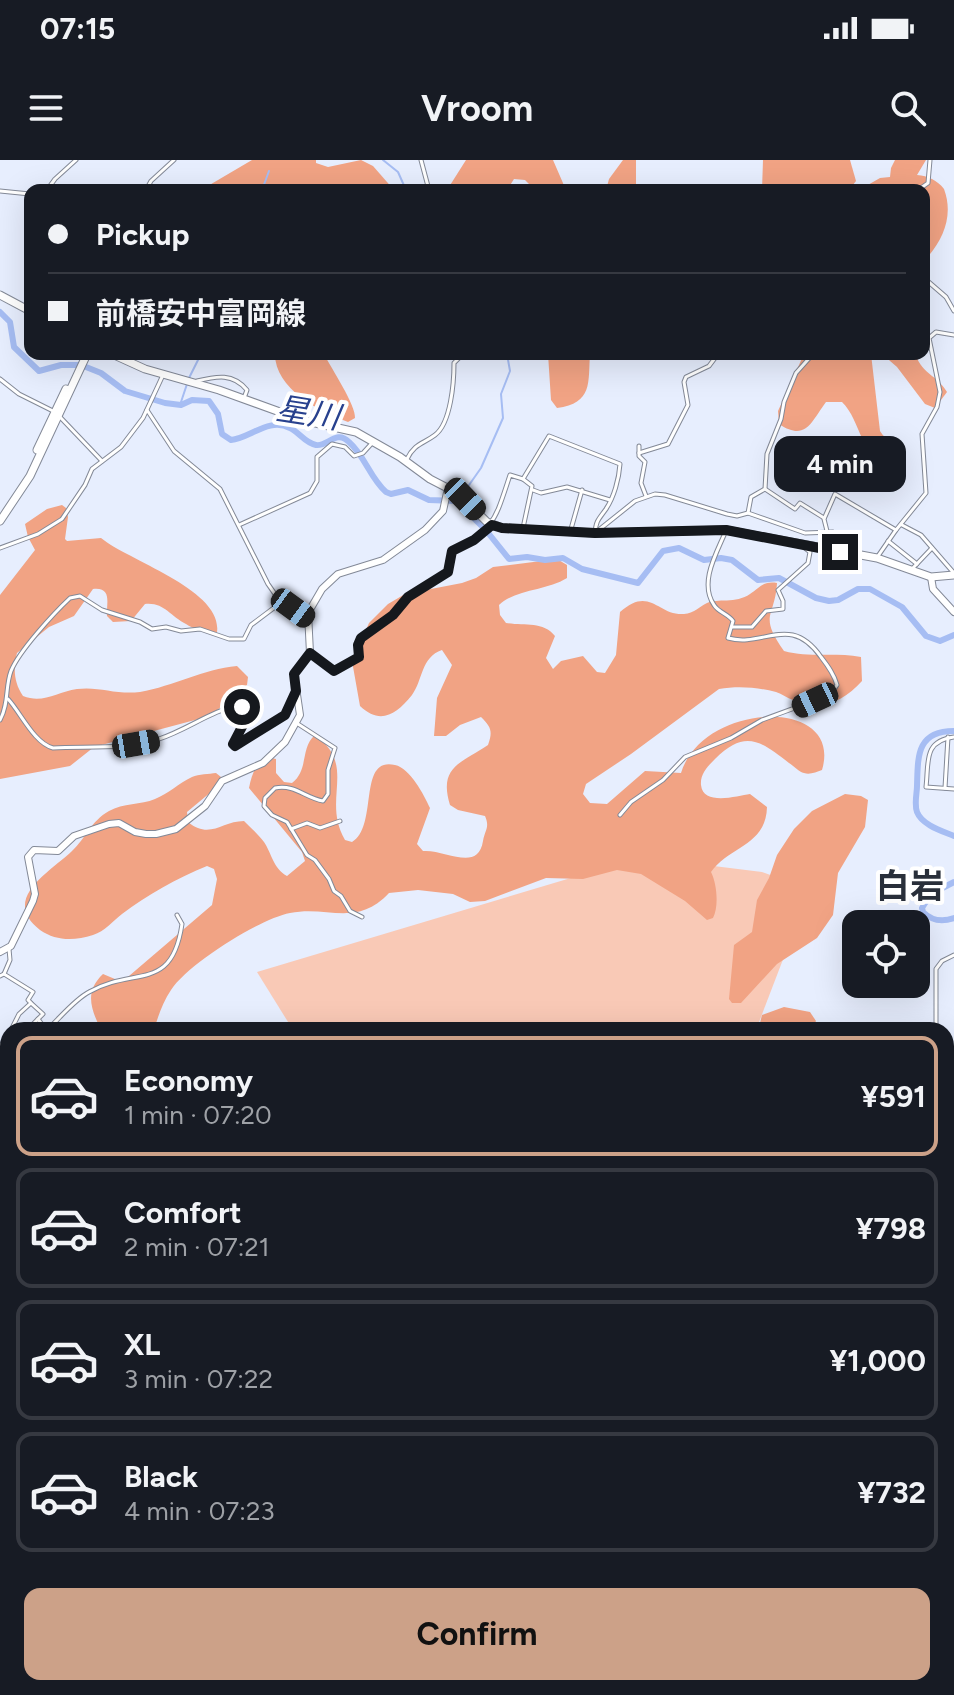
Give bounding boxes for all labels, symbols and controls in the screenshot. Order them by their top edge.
text: 07:15 [40,10,115,47]
icon: menu [24,86,68,130]
icon: search [886,86,930,130]
text: Vroom [421,87,533,130]
text: Pickup [96,216,190,253]
text: 前橋安中富岡線 [96,295,306,332]
water label: 星川 [273,389,346,437]
callout: 4 min [774,436,906,492]
text: 4 min [807,448,873,480]
car [440,473,490,525]
route end [822,534,858,570]
car [267,584,319,632]
car [788,679,842,721]
route start [224,689,260,725]
car [110,728,162,760]
district label: 白岩 [876,866,944,907]
map controls [842,910,930,998]
button: locate [842,910,930,998]
icon: car [28,1060,100,1132]
text: Economy [124,1062,253,1099]
text: ¥591 [861,1078,926,1115]
text: 1 min · 07:20 [124,1099,272,1131]
icon: car [28,1192,100,1264]
text: Comfort [124,1194,242,1231]
text: ¥798 [856,1210,926,1247]
text: 2 min · 07:21 [124,1231,270,1263]
icon: car [28,1324,100,1396]
text: XL [124,1326,160,1363]
text: ¥1,000 [829,1342,926,1379]
text: 3 min · 07:22 [124,1363,273,1395]
icon: car [28,1456,100,1528]
text: Black [124,1458,198,1495]
text: ¥732 [857,1474,926,1511]
text: 4 min · 07:23 [124,1495,275,1527]
button: Confirm [24,1588,930,1680]

